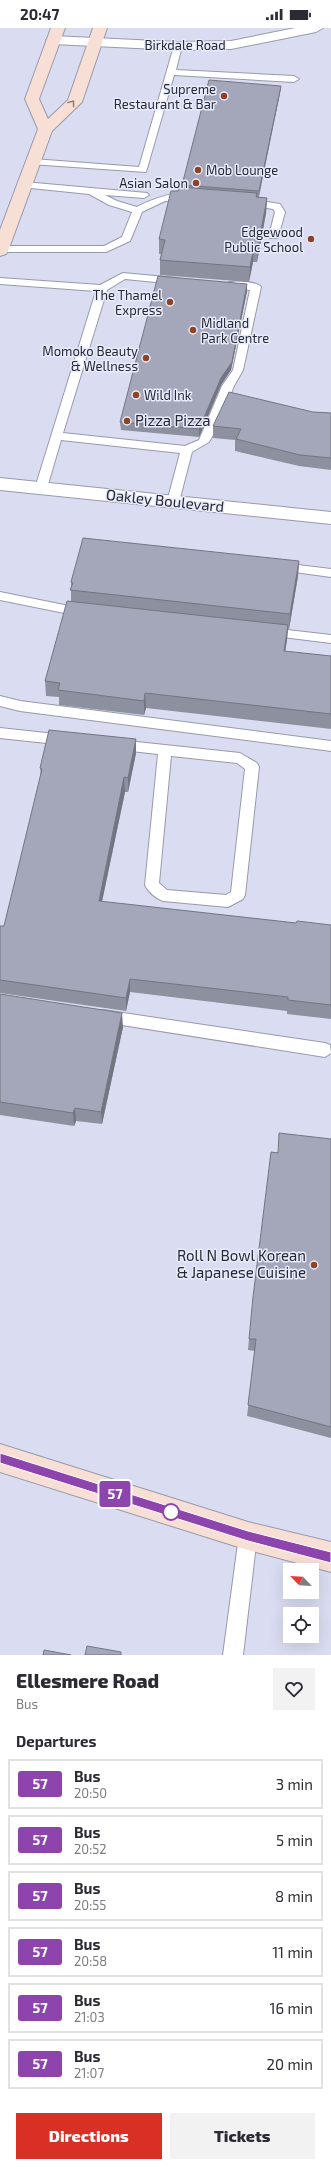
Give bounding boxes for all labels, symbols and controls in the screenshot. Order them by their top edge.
text: 20:47 [20,5,60,23]
street label: Birkdale Road [144,37,226,53]
place label: Supreme Restaurant & Bar [114,81,216,112]
marker: Supreme Restaurant & Bar [219,91,229,101]
one-way arrow [67,100,74,107]
place label: Mob Lounge [206,162,278,178]
marker: Mob Lounge [193,165,203,175]
place label: Asian Salon [119,175,188,191]
marker: Asian Salon [191,178,201,188]
place label: Edgewood Public School [224,224,303,255]
marker: Edgewood Public School [306,234,316,244]
place label: The Thamel Express [93,287,162,318]
marker: The Thamel Express [165,297,175,307]
place label: Midland Park Centre [201,315,269,346]
marker: Midland Park Centre [188,325,198,335]
place label: Momoko Beauty & Wellness [42,343,138,374]
marker: Momoko Beauty & Wellness [141,353,151,363]
place label: Wild Ink [144,387,192,403]
marker: Wild Ink [131,390,141,400]
place label: Pizza Pizza [135,411,211,429]
marker: Pizza Pizza [122,416,132,426]
street label: Oakley Boulevard [105,485,225,515]
place label: Roll N Bowl Korean & Japanese Cuisine [176,1246,306,1281]
marker: Roll N Bowl Korean & Japanese Cuisine [309,1260,319,1270]
line badge: 57 [97,1481,133,1507]
text: 57 [107,1485,123,1502]
unlabelled marker [162,1503,180,1521]
north arrow [283,1563,319,1599]
map controls [283,1563,319,1643]
button: locate [283,1607,319,1643]
button: heart [273,1668,315,1710]
text: Ellesmere Road [16,1669,159,1692]
text: Bus [16,1696,38,1712]
text: Departures [16,1732,96,1750]
text: Bus [74,1767,100,1785]
text: 57 [32,1775,48,1792]
text: 3 min [276,1775,313,1793]
text: 20:50 [74,1785,107,1801]
text: Bus [74,1823,100,1841]
text: 57 [32,1831,48,1848]
text: 5 min [276,1831,313,1849]
text: 20:52 [74,1841,107,1857]
text: Bus [74,1879,100,1897]
text: 57 [32,1887,48,1904]
text: 8 min [275,1887,313,1905]
text: 20:55 [74,1897,106,1913]
text: Bus [74,1935,100,1953]
text: 57 [32,1943,48,1960]
text: 11 min [272,1943,313,1961]
text: 20:58 [74,1953,107,1969]
text: Bus [74,1991,100,2009]
text: 57 [32,1999,48,2016]
text: 16 min [270,1999,313,2017]
text: 21:03 [74,2009,105,2025]
text: Bus [74,2047,100,2065]
text: 57 [32,2055,48,2072]
text: 20 min [267,2055,313,2073]
text: 21:07 [74,2065,104,2081]
button: Directions [16,2113,162,2159]
button: Tickets [170,2113,315,2159]

